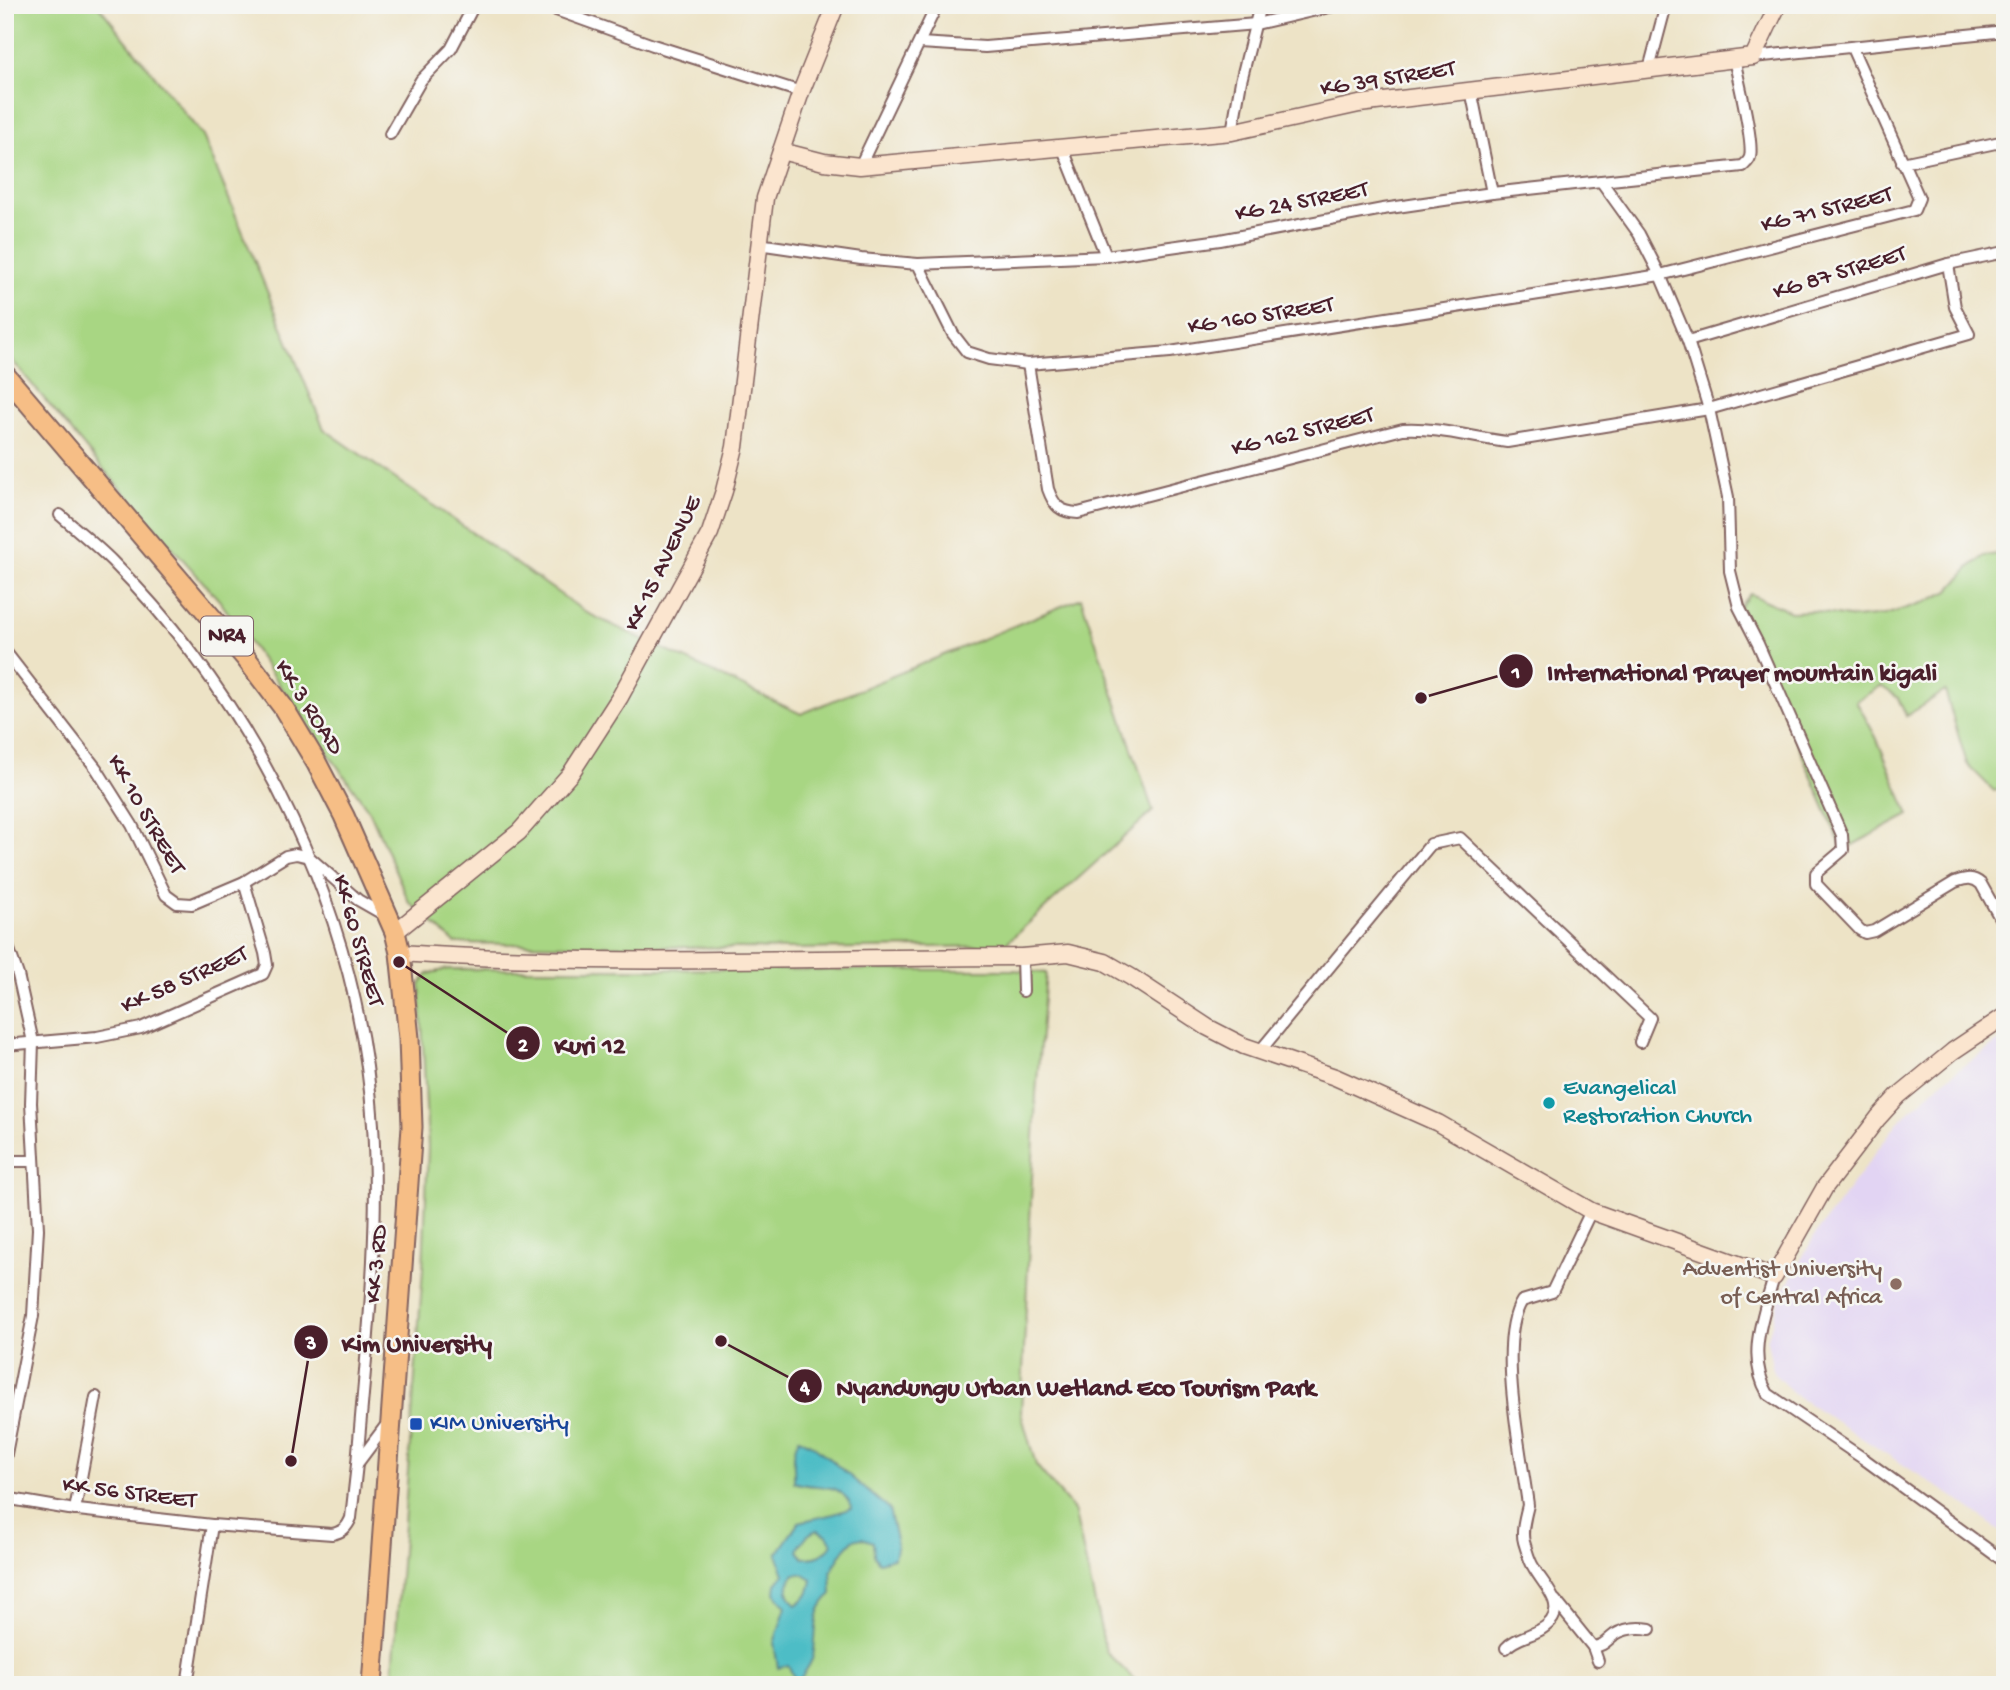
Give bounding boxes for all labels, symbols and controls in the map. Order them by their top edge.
street label: KG 39 STREET [1318,55,1459,105]
street label: KG 24 STREET [1233,176,1373,230]
street label: KG 71 STREET [1758,180,1897,241]
street label: KG 87 STREET [1770,240,1912,308]
street label: KG 160 STREET [1186,291,1338,343]
street label: KG 162 STREET [1229,401,1379,465]
street label: KK 15 AVENUE [619,491,710,636]
road number: NR4 [201,616,253,656]
callout: International Prayer mountain kigali [1498,647,1951,694]
street label: KK 3 ROAD [267,655,350,761]
text: International Prayer mountain kigali [1547,660,1937,691]
text: 1 [1511,662,1520,687]
street label: KK 10 STREET [99,750,192,881]
street label: KK 60 STREET [324,872,390,1012]
street label: KK 58 STREET [117,939,254,1022]
callout: Kuri 12 [506,1020,640,1067]
text: Kuri 12 [554,1033,626,1064]
text: 2 [518,1035,529,1060]
place label: Evangelical Restoration Church [1563,1075,1752,1132]
marker: Evangelical Restoration Church [1541,1095,1557,1111]
street label: KK 3 RD [360,1223,396,1304]
place label: Adventist University of Central Africa [1683,1256,1883,1313]
marker: Adventist University of Central Africa [1888,1276,1904,1292]
callout: Kim University [293,1318,506,1365]
text: Kim University [341,1331,492,1362]
text: 3 [305,1333,317,1358]
callout: Nyandungu Urban Wetland Eco Tourism Park [788,1362,1330,1409]
text: Nyandungu Urban Wetland Eco Tourism Park [836,1375,1319,1406]
text: 4 [799,1377,811,1402]
place label: KIM University [430,1410,569,1439]
marker: KIM University [408,1416,424,1432]
street label: KK 56 STREET [60,1471,199,1517]

